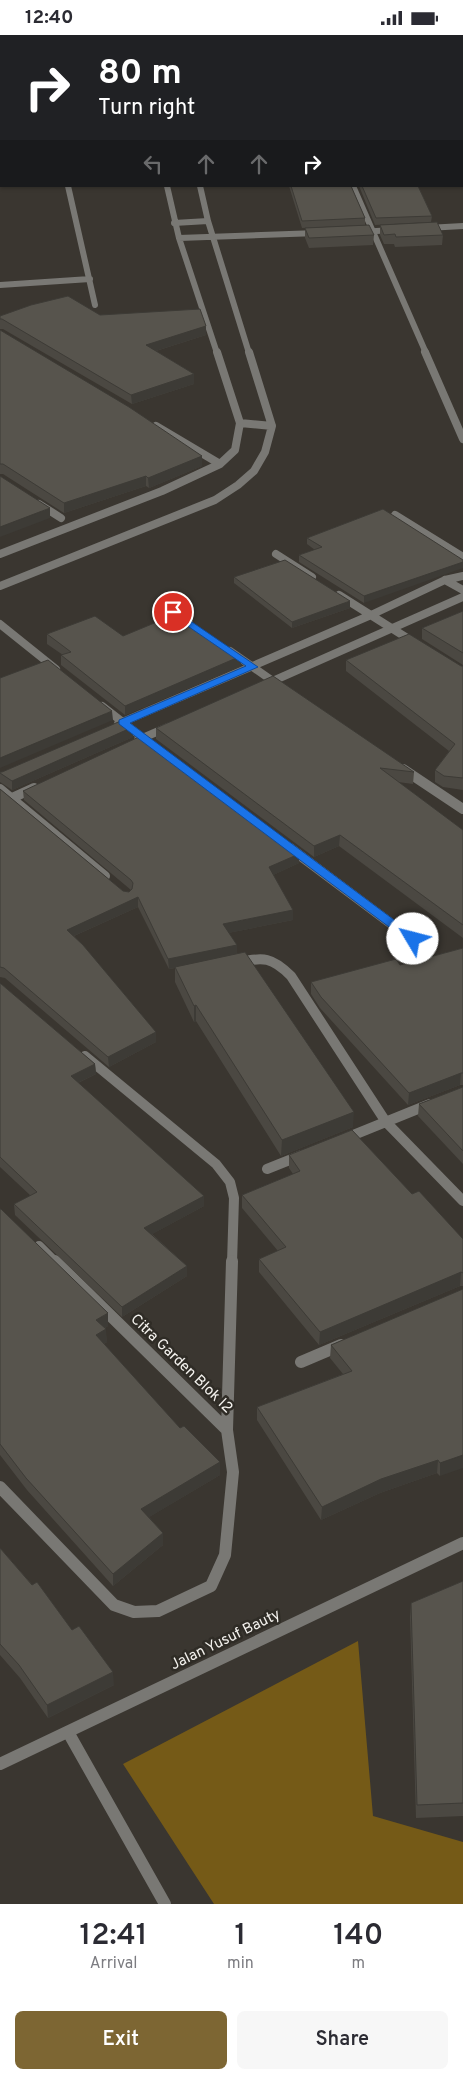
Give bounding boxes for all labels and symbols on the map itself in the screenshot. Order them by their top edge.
pin [152,591,194,633]
position arrow [386,912,438,964]
street label: Citra Garden Blok I2 [126,1310,236,1418]
street label: Jalan Yusuf Bauty [168,1605,284,1675]

